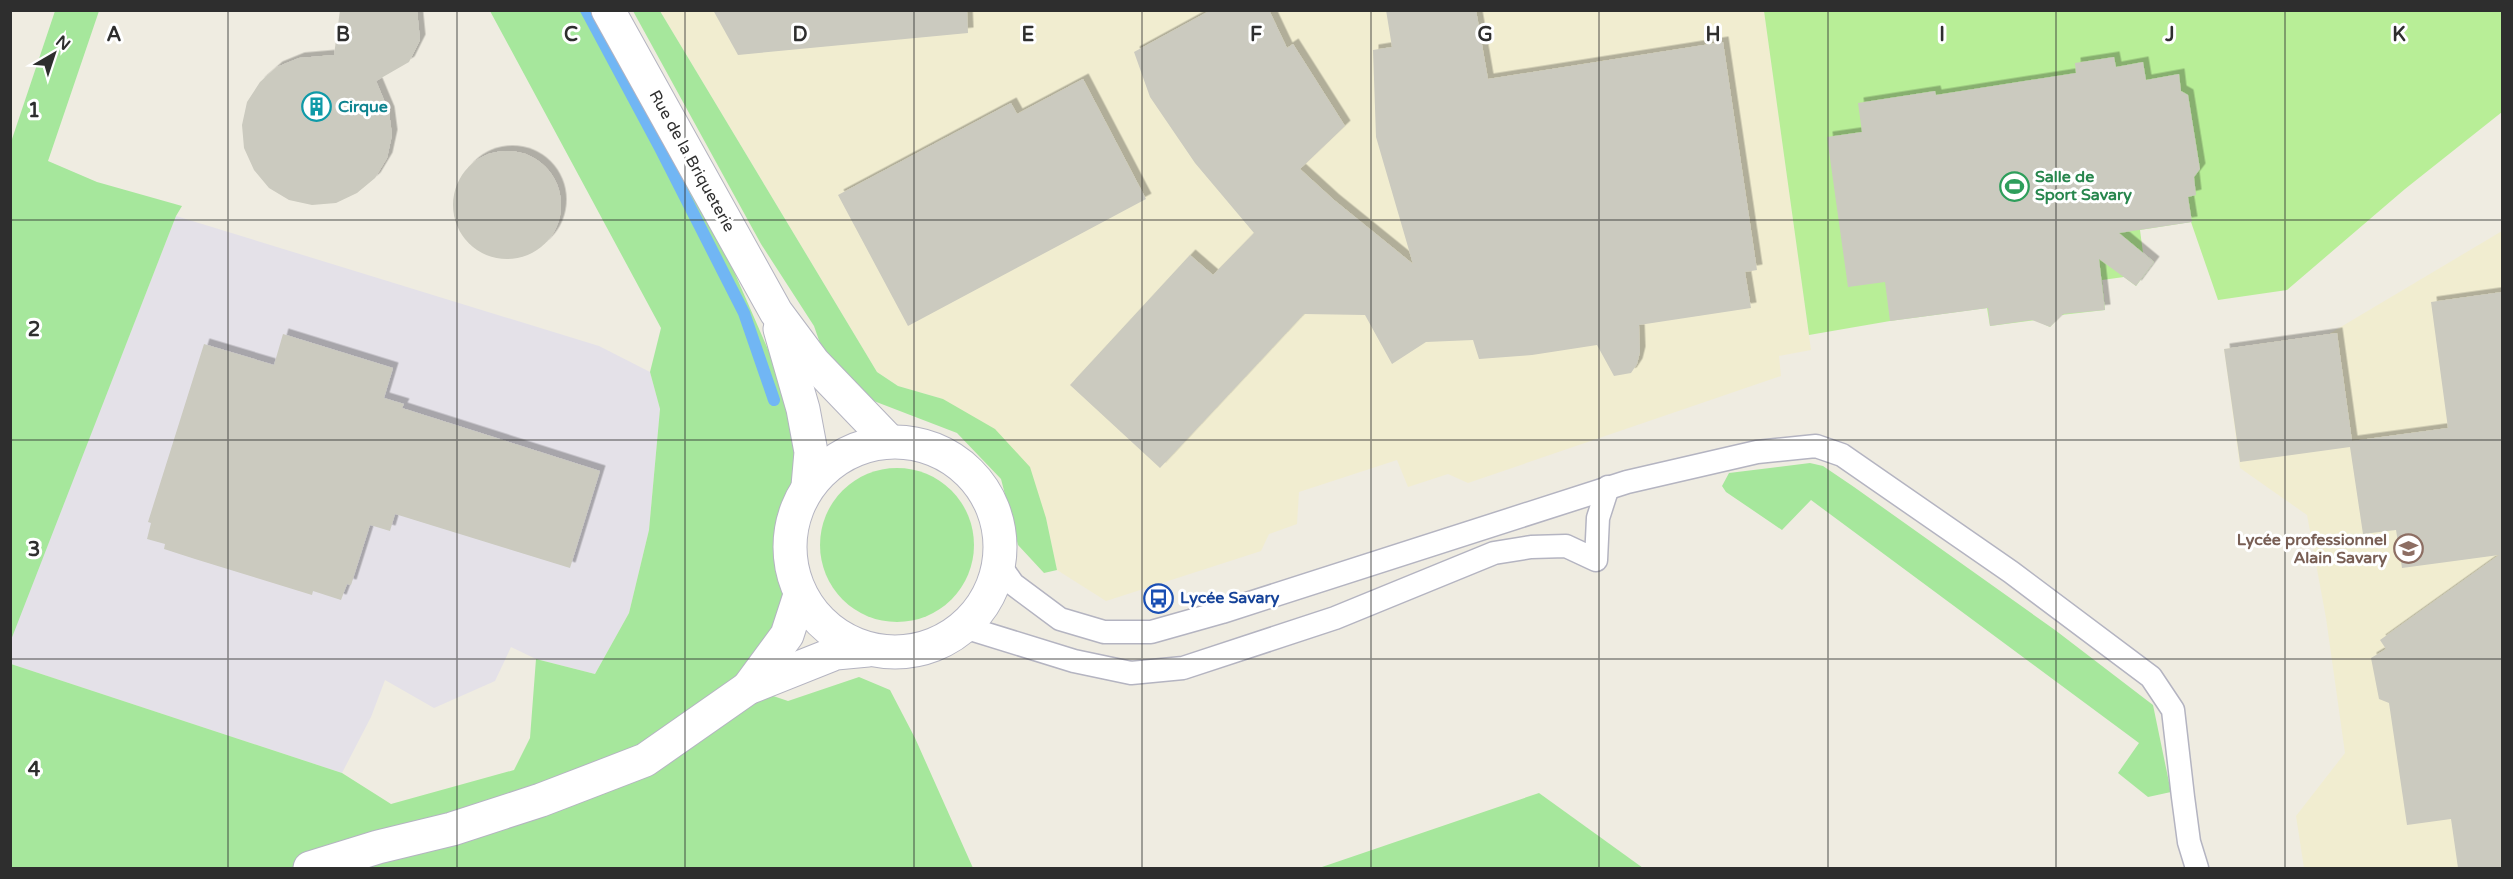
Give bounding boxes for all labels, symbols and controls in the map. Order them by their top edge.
text: A [107,23,122,47]
text: B [336,23,350,47]
text: C [564,23,578,47]
text: D [792,23,808,47]
text: E [1022,23,1035,47]
text: F [1250,23,1262,47]
text: G [1477,23,1493,47]
text: H [1705,23,1721,47]
text: I [1939,23,1945,47]
text: J [2164,23,2175,47]
text: K [2392,23,2406,47]
north arrow [24,24,84,84]
text: N [52,31,74,55]
street label: Rue de la Briqueterie [645,87,739,235]
building icon: Cirque [301,91,333,123]
place label: Cirque [338,97,388,117]
text: 1 [28,99,40,123]
place label: Salle de Sport Savary [2035,167,2132,205]
sports icon: Salle de Sport Savary [1998,170,2030,202]
text: 2 [28,318,40,342]
place label: Lycée professionnel Alain Savary [2237,530,2387,568]
school or university icon: Lycée professionnel Alain Savary [2392,533,2424,565]
text: 3 [28,538,40,562]
bus stop icon: Lycée Savary [1143,582,1175,614]
place label: Lycée Savary [1180,588,1280,608]
text: 4 [28,758,41,782]

